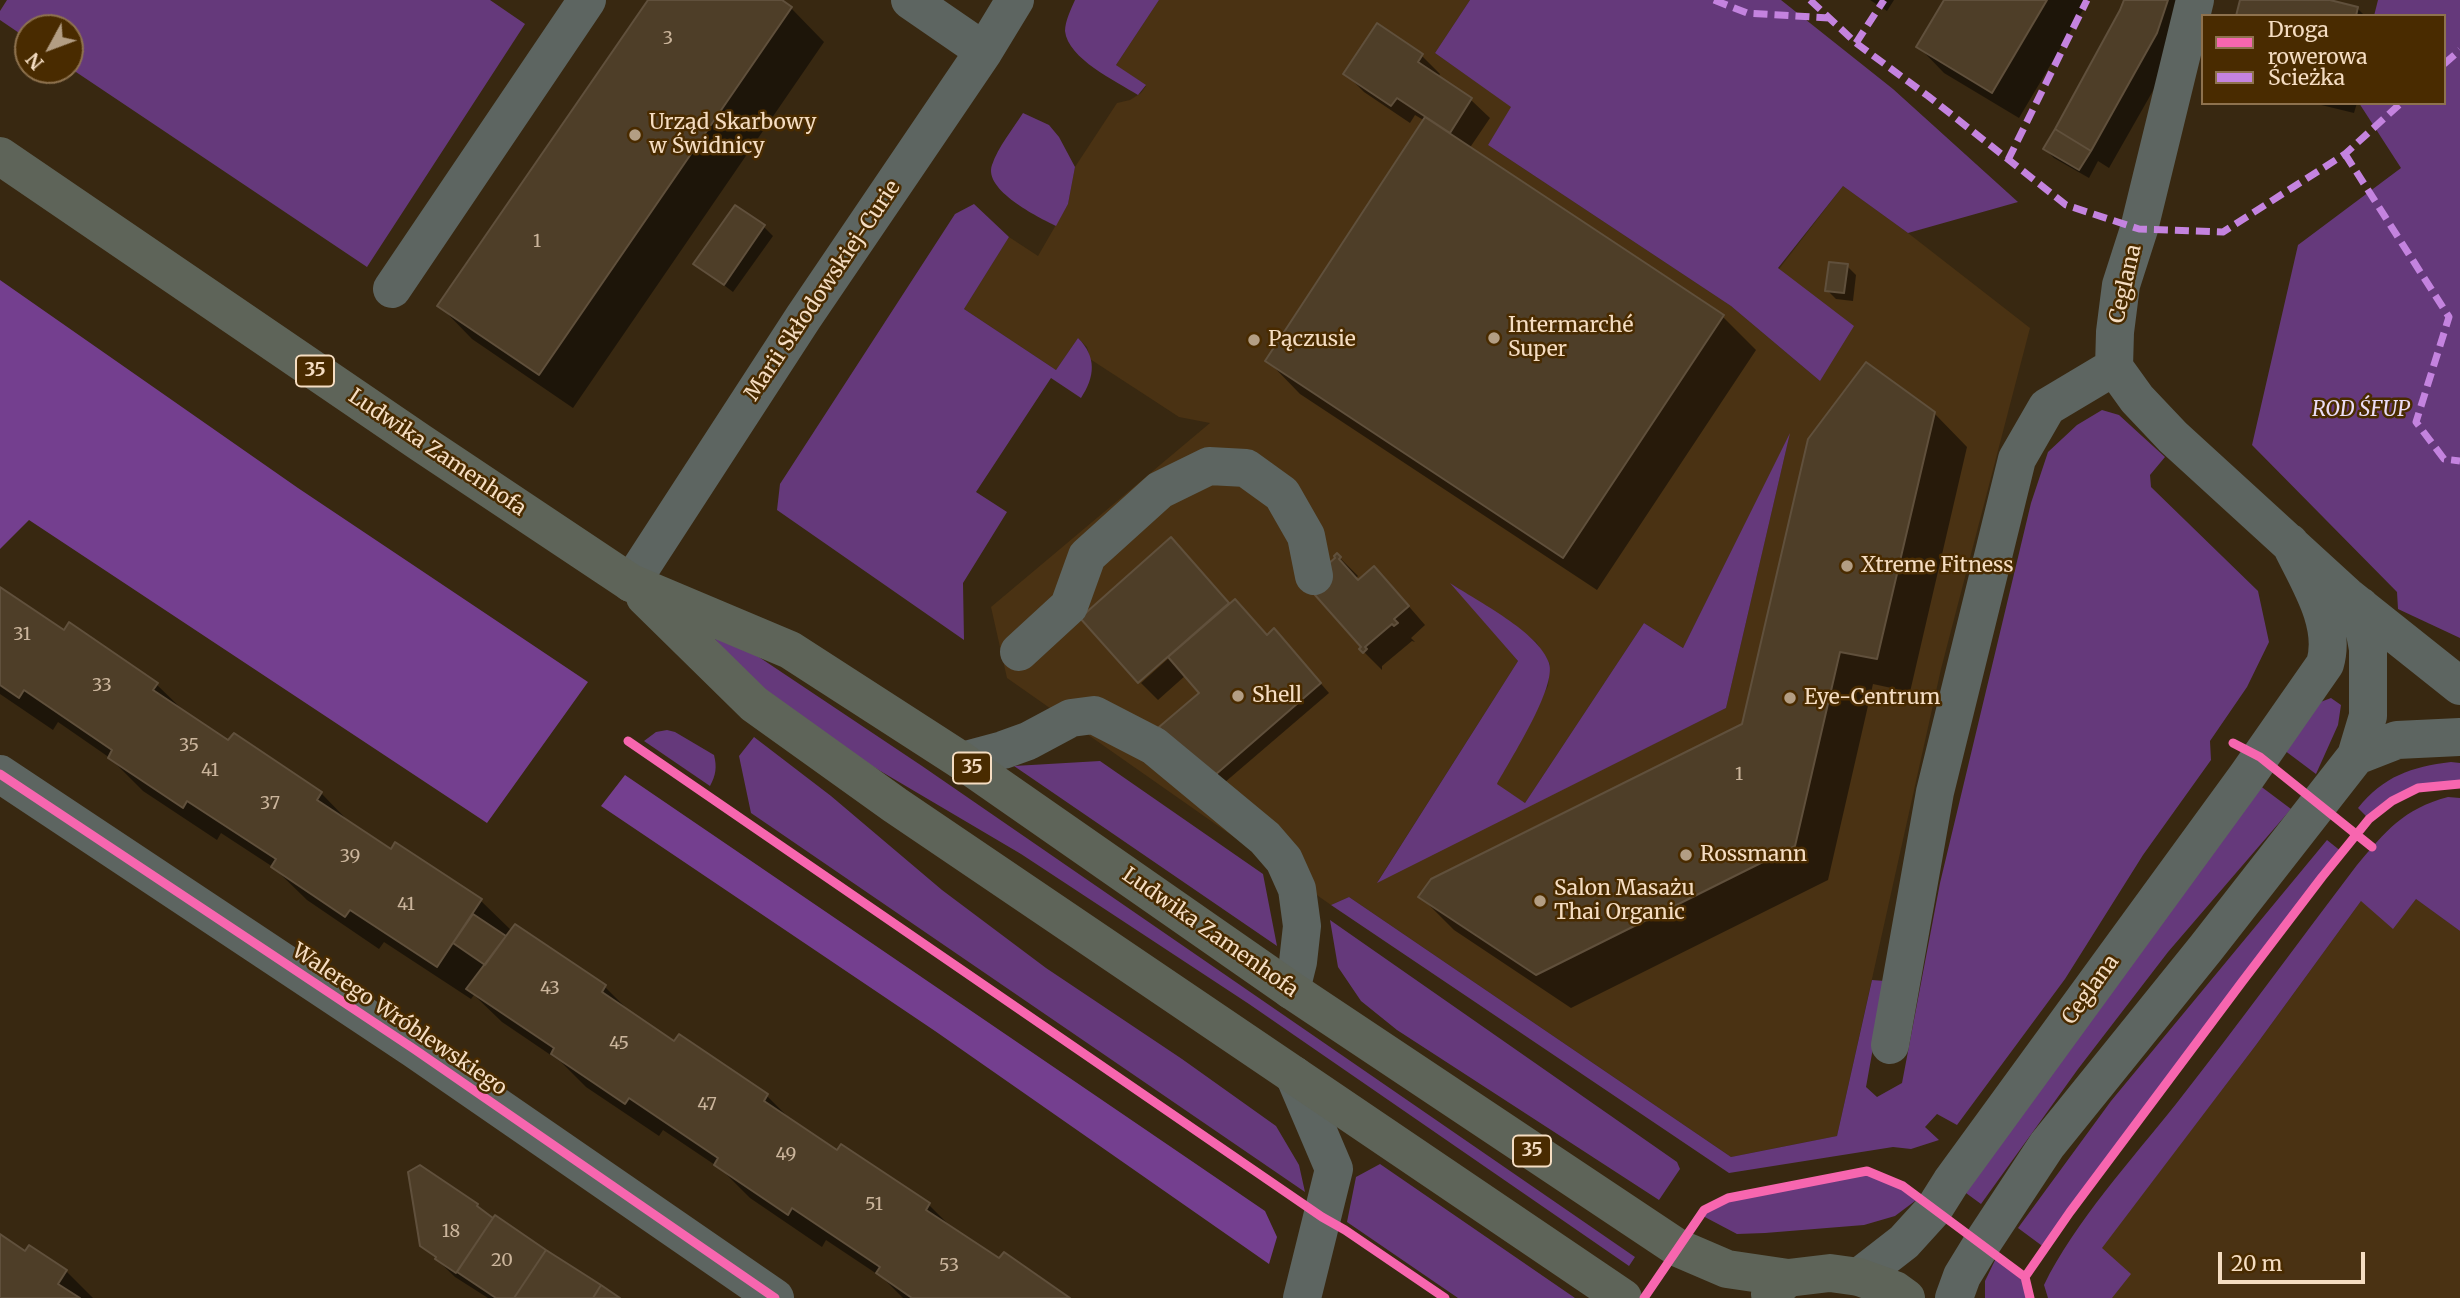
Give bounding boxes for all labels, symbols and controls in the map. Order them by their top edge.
north arrow [14,14,84,84]
legend [2201,14,2446,105]
text: Droga rowerowa [2268,16,2367,70]
house number: 3 [663,28,673,50]
text: N [21,48,49,75]
text: Ścieżka [2268,64,2345,91]
place label: Urząd Skarbowy w Świdnicy [649,110,817,160]
marker: Urząd Skarbowy w Świdnicy [627,127,643,143]
street label: Marii Skłodowskiej-Curie [740,176,906,406]
house number: 1 [533,231,541,253]
street label: Ceglana [2105,242,2147,326]
place label: Intermarché Super [1508,313,1633,363]
place label: Pączusie [1268,327,1356,353]
marker: Intermarché Super [1486,330,1502,346]
marker: Pączusie [1246,332,1262,348]
road number: 35 [296,356,334,386]
street label: Ludwika Zamenhofa [343,384,531,522]
park label: ROD ŚFUP [2312,397,2410,423]
place label: Xtreme Fitness [1861,553,2014,579]
marker: Xtreme Fitness [1839,558,1855,574]
house number: 31 [13,624,31,646]
house number: 33 [92,675,112,697]
place label: Shell [1252,683,1302,709]
place label: Eye-Centrum [1804,685,1940,711]
marker: Shell [1230,688,1246,704]
marker: Eye-Centrum [1782,690,1798,706]
house number: 35 [179,735,199,757]
road number: 35 [953,752,991,783]
house number: 41 [201,760,219,782]
house number: 1 [1735,764,1743,786]
house number: 37 [260,793,280,815]
place label: Rossmann [1700,842,1807,868]
house number: 39 [340,846,360,868]
marker: Rossmann [1678,847,1694,863]
street label: Ludwika Zamenhofa [1117,863,1303,1003]
place label: Salon Masażu Thai Organic [1554,876,1695,926]
marker: Salon Masażu Thai Organic [1532,893,1548,909]
house number: 41 [397,894,415,916]
street label: Walerego Wróblewskiego [287,939,511,1101]
street label: Ceglana [2057,950,2125,1030]
house number: 43 [540,978,560,1000]
house number: 45 [609,1033,629,1055]
house number: 47 [697,1094,717,1116]
road number: 35 [1513,1135,1551,1166]
house number: 49 [776,1144,796,1166]
house number: 51 [865,1194,883,1216]
house number: 18 [442,1221,460,1243]
scale bar [2222,1238,2369,1282]
house number: 20 [491,1250,513,1272]
text: 20 m [2231,1250,2282,1277]
house number: 53 [939,1255,959,1277]

